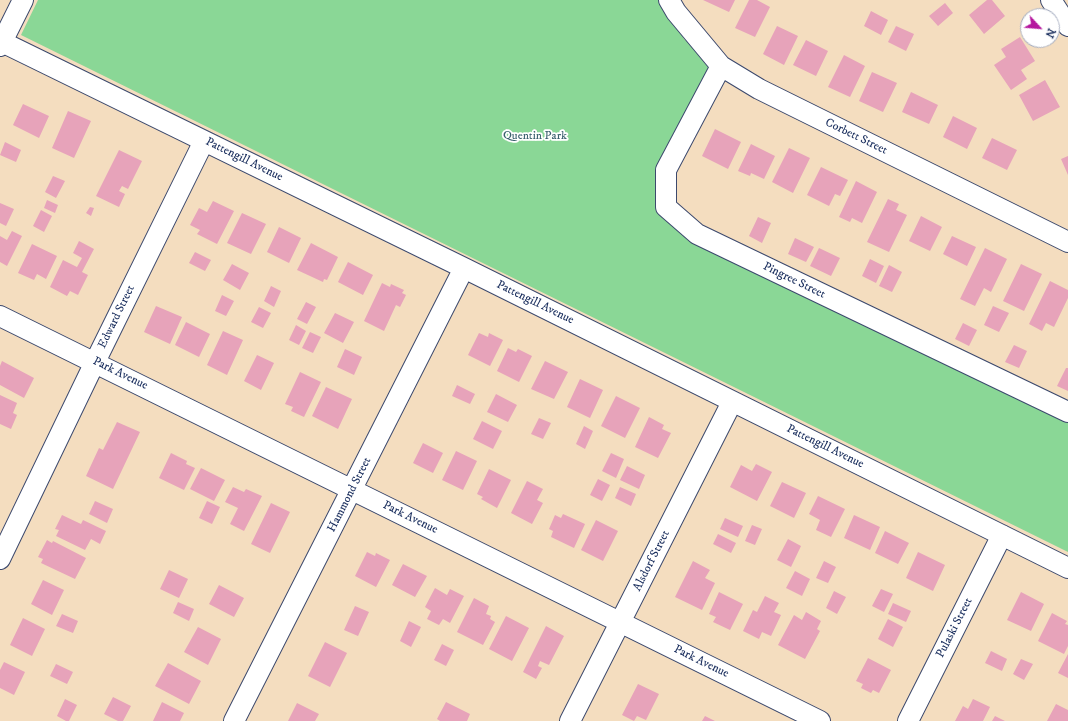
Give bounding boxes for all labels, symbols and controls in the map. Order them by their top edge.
north arrow [1020,8,1060,48]
text: N [1042,26,1058,40]
street label: Corbett Street [823,116,889,158]
park label: Quentin Park [503,130,567,144]
street label: Pattengill Avenue [203,135,285,185]
street label: Pingree Street [760,260,828,302]
street label: Pattengill Avenue [494,278,576,328]
street label: Edward Street [96,283,138,351]
street label: Park Avenue [90,354,150,394]
street label: Pattengill Avenue [784,422,866,472]
street label: Hammond Street [325,455,375,535]
street label: Park Avenue [380,498,440,538]
street label: Alsdorf Street [631,528,673,594]
street label: Pulaski Street [934,596,976,660]
street label: Park Avenue [671,642,731,682]

